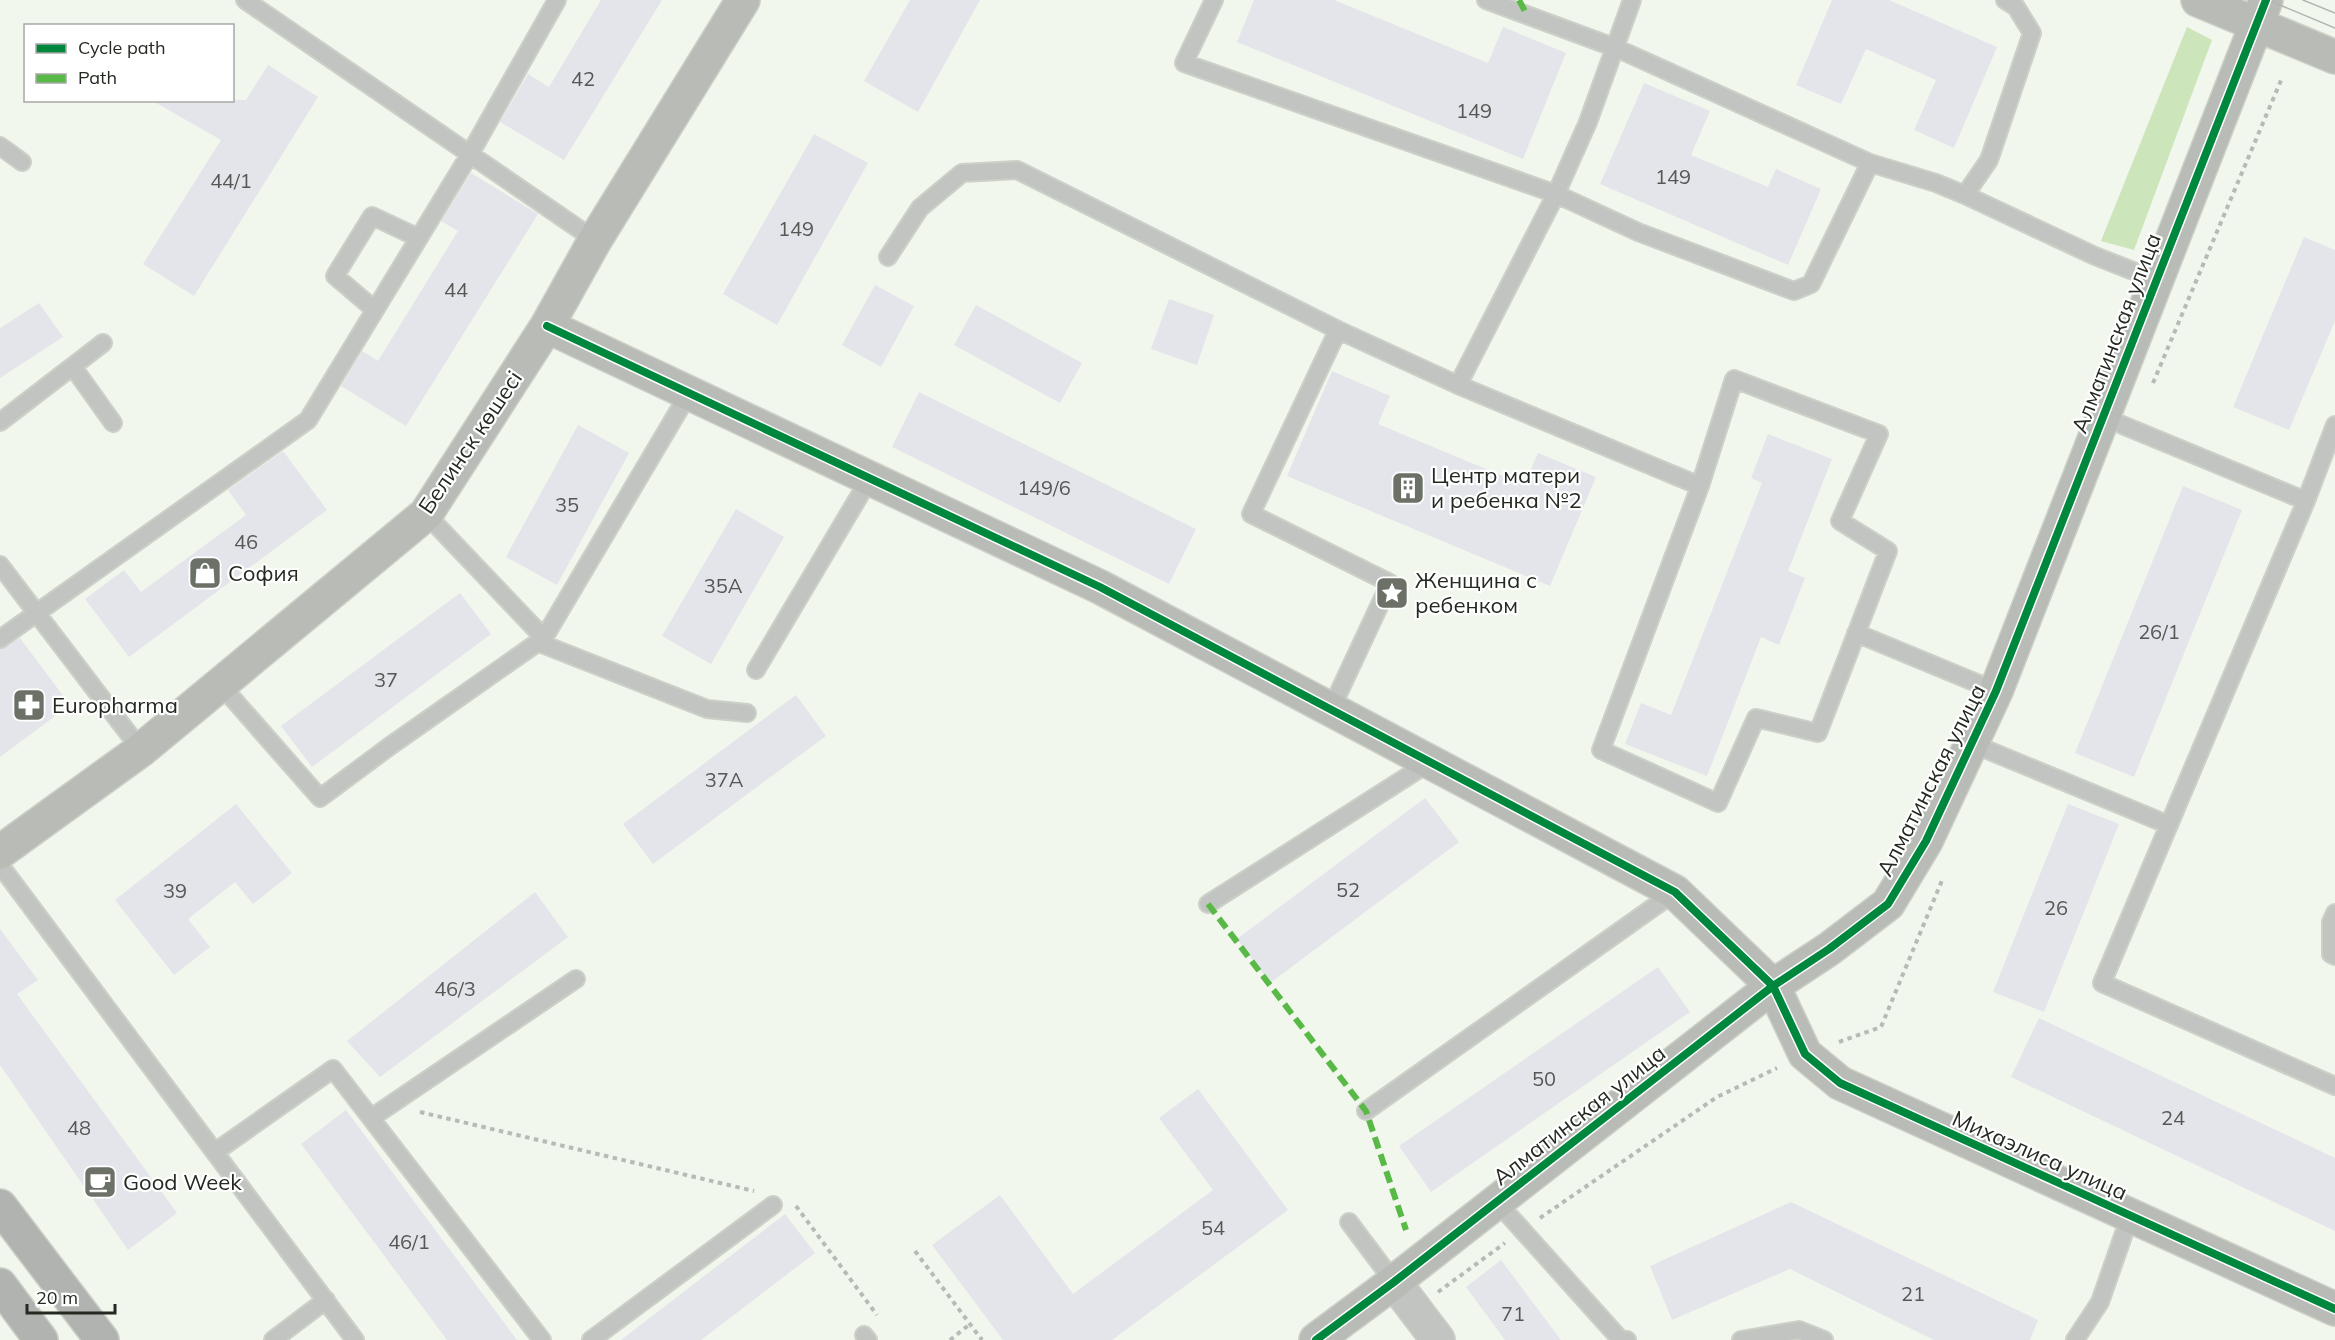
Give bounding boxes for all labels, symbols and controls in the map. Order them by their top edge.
legend [24,24,234,102]
text: Cycle path [78,36,165,59]
text: Path [78,66,117,89]
house number: 42 [571,66,595,91]
house number: 149 [1456,98,1492,123]
house number: 149 [1655,164,1691,189]
house number: 44/1 [210,168,252,193]
house number: 149 [778,216,814,241]
street label: Алматинская улица [2065,229,2167,437]
house number: 44 [444,277,468,302]
street label: Белинск көшесі [412,365,528,519]
place label: Центр матери и ребенка №2 [1431,461,1582,514]
building icon: Центр матери и ребенка №2 [1390,470,1426,506]
house number: 149/6 [1017,475,1071,500]
house number: 35 [555,492,579,517]
house number: 46 [234,529,258,554]
shop icon: София [187,555,223,591]
place label: София [228,559,299,587]
place label: Женщина с ребенком [1415,566,1537,619]
house number: 35А [704,573,743,598]
place icon: Женщина с ребенком [1374,575,1410,611]
house number: 26/1 [2138,619,2180,644]
house number: 37 [374,667,398,692]
street label: Алматинская улица [1870,679,1992,881]
pharmacy icon: Europharma [11,687,47,723]
place label: Europharma [52,691,178,719]
house number: 37А [705,767,744,792]
house number: 52 [1336,877,1360,902]
house number: 39 [163,878,187,903]
house number: 26 [2044,895,2068,920]
house number: 46/3 [434,976,476,1001]
street label: Алматинская улица [1487,1039,1671,1191]
house number: 50 [1532,1066,1556,1091]
street label: Михаэлиса улица [1948,1104,2132,1206]
house number: 24 [2161,1105,2185,1130]
house number: 48 [67,1115,91,1140]
cafe icon: Good Week [82,1164,118,1200]
place label: Good Week [123,1168,242,1196]
house number: 54 [1201,1215,1225,1240]
house number: 46/1 [388,1229,430,1254]
scale bar [27,1277,116,1315]
house number: 21 [1901,1281,1925,1306]
text: 20 m [36,1286,78,1309]
house number: 71 [1501,1301,1525,1326]

